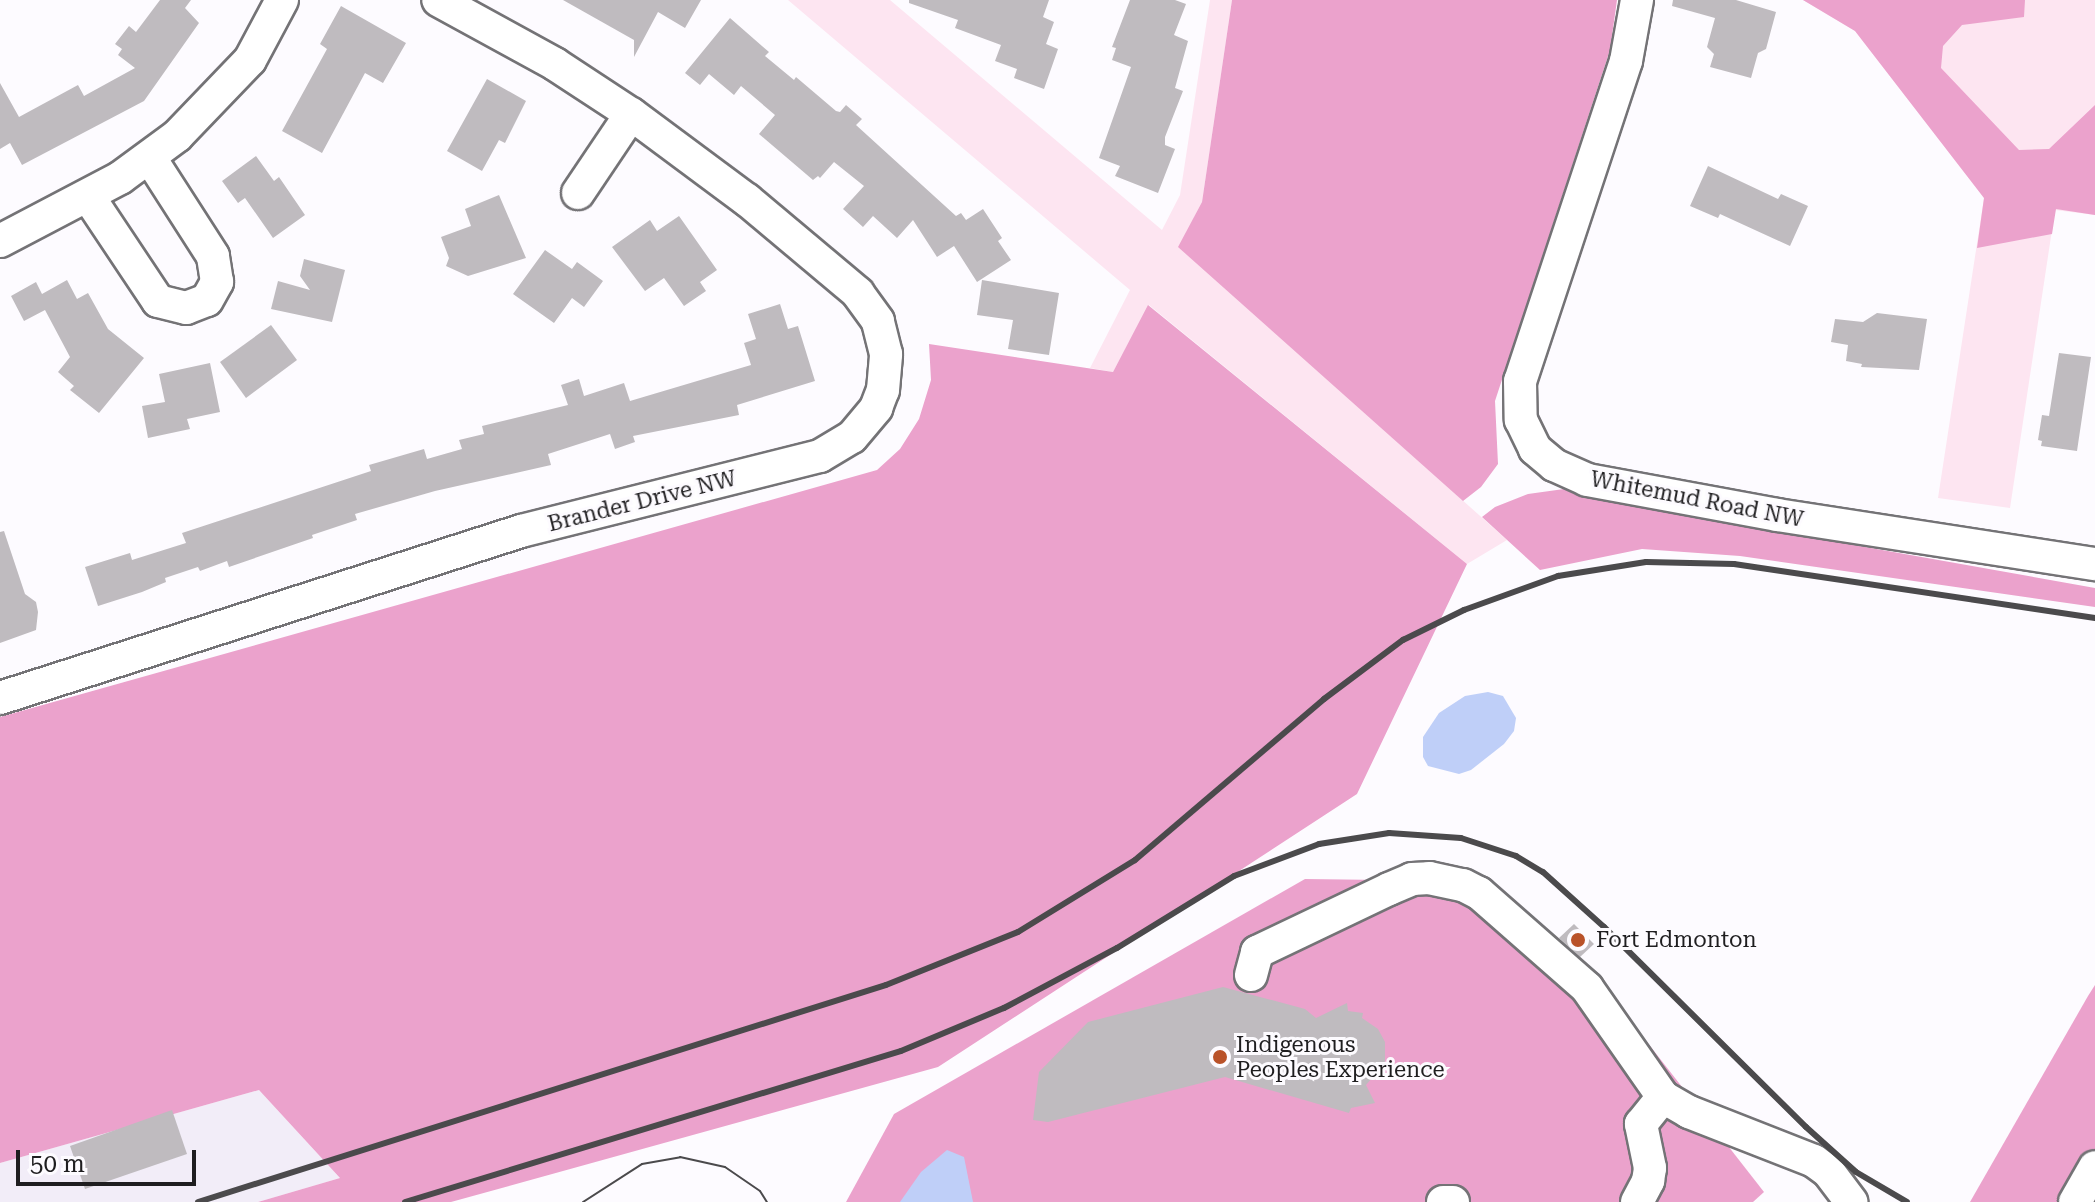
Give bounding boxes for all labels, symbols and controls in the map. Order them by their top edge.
street label: Brander Drive NW [545,465,739,537]
street label: Whitemud Road NW [1588,465,1806,533]
place label: Fort Edmonton [1596,927,1757,953]
marker: Fort Edmonton [1567,929,1589,951]
place label: Indigenous Peoples Experience [1236,1031,1445,1082]
marker: Indigenous Peoples Experience [1211,1048,1229,1066]
scale bar [20,1134,200,1184]
text: 50 m [30,1150,85,1178]

